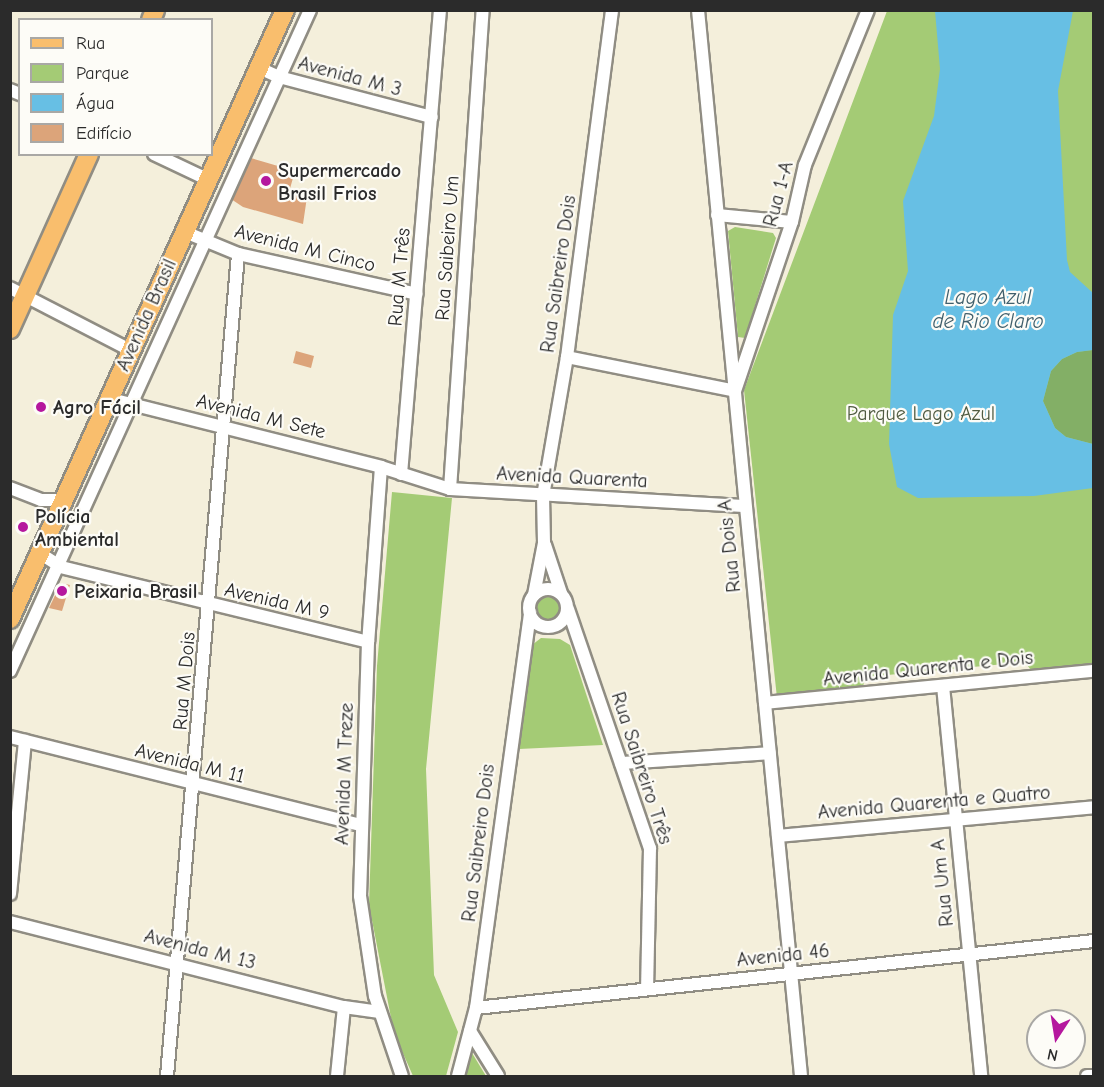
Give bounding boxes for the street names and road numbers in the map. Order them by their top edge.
street label: Avenida M 3 [296,51,404,101]
street label: Rua 1-A [758,159,798,229]
street label: Rua Saibeiro Um [430,175,464,321]
street label: Rua Saibreiro Dois [535,194,581,354]
street label: Avenida M Cinco [232,219,378,277]
street label: Rua M Três [383,227,415,327]
street label: Avenida Brasil [111,255,181,375]
street label: Avenida M Sete [194,388,328,444]
street label: Avenida Quarenta [496,461,648,493]
street label: Rua Dois A [712,498,746,594]
street label: Avenida M 9 [222,577,332,625]
street label: Rua M Dois [168,631,200,731]
street label: Avenida Quarenta e Dois [822,645,1034,691]
street label: Rua Saibreiro Três [606,689,678,847]
street label: Avenida M Treze [330,702,358,846]
street label: Avenida M 11 [133,738,247,788]
street label: Rua Saibreiro Dois [456,763,500,923]
street label: Avenida Quarenta e Quatro [817,780,1051,824]
street label: Rua Um A [925,838,959,928]
street label: Avenida M 13 [142,924,258,974]
street label: Avenida 46 [735,938,831,972]

